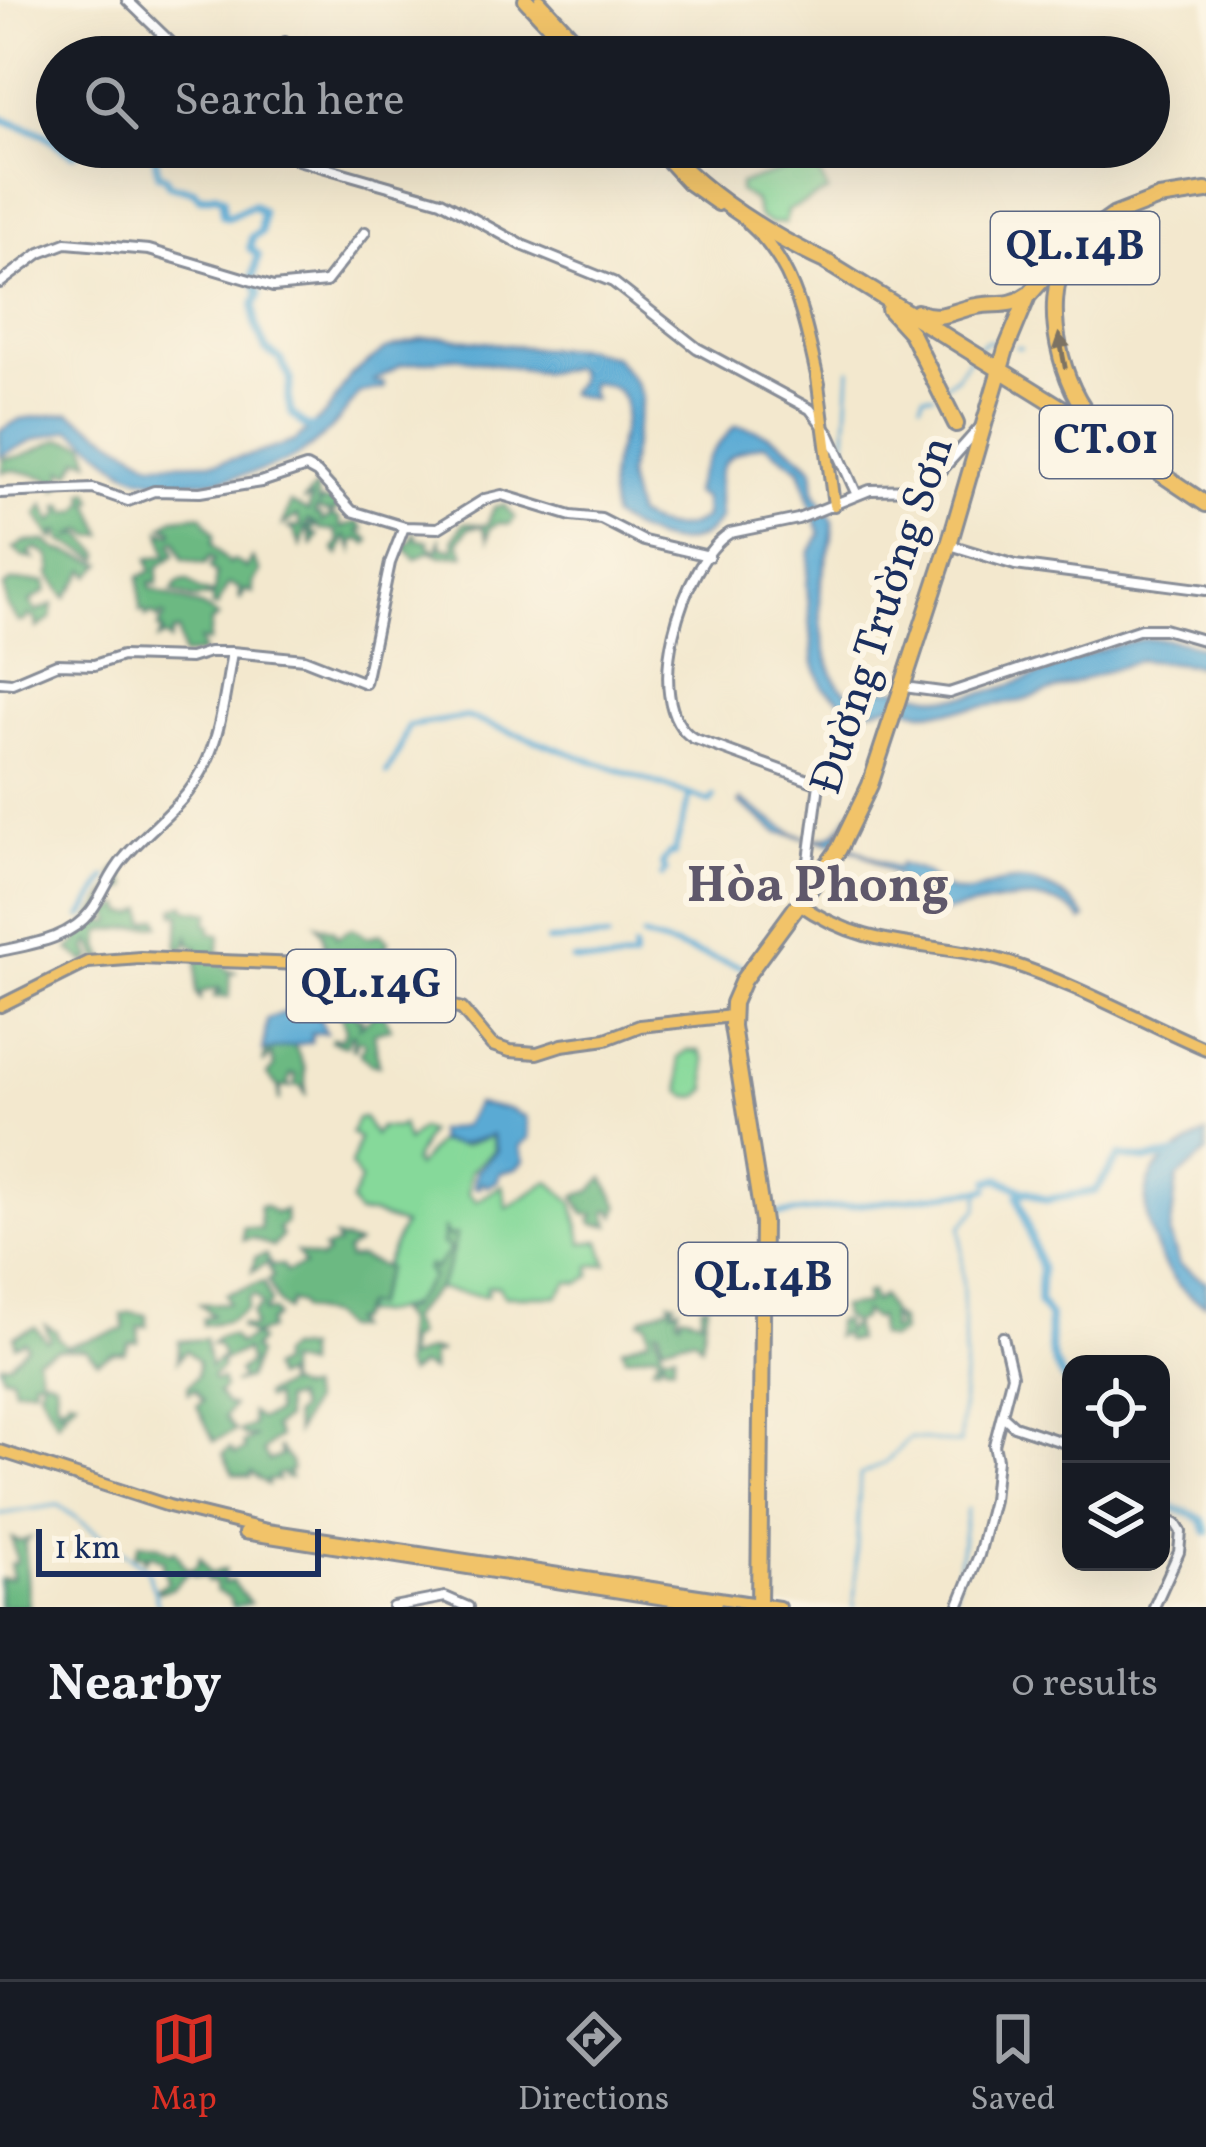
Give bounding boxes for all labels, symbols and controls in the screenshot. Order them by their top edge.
search box [36,36,1170,168]
icon: search [78,69,144,135]
text: Search here [174,71,405,134]
road number: QL.14B [991,212,1159,284]
one-way arrow [1052,331,1071,369]
road number: CT.01 [1040,406,1172,478]
street label: Đường Trường Sơn [796,429,972,803]
district label: Hòa Phong [687,852,949,923]
road number: QL.14G [287,950,455,1022]
road number: QL.14B [679,1243,847,1315]
map controls [1062,1355,1170,1571]
button: locate [1062,1355,1170,1463]
button: layers [1062,1463,1170,1571]
scale bar [36,1523,321,1576]
text: 1 km [54,1527,121,1573]
text: Nearby [48,1650,222,1721]
text: 0 results [1011,1658,1158,1712]
tab: Map [151,2006,217,2124]
tab: Directions [518,2006,669,2124]
tab: Saved [970,2006,1055,2124]

